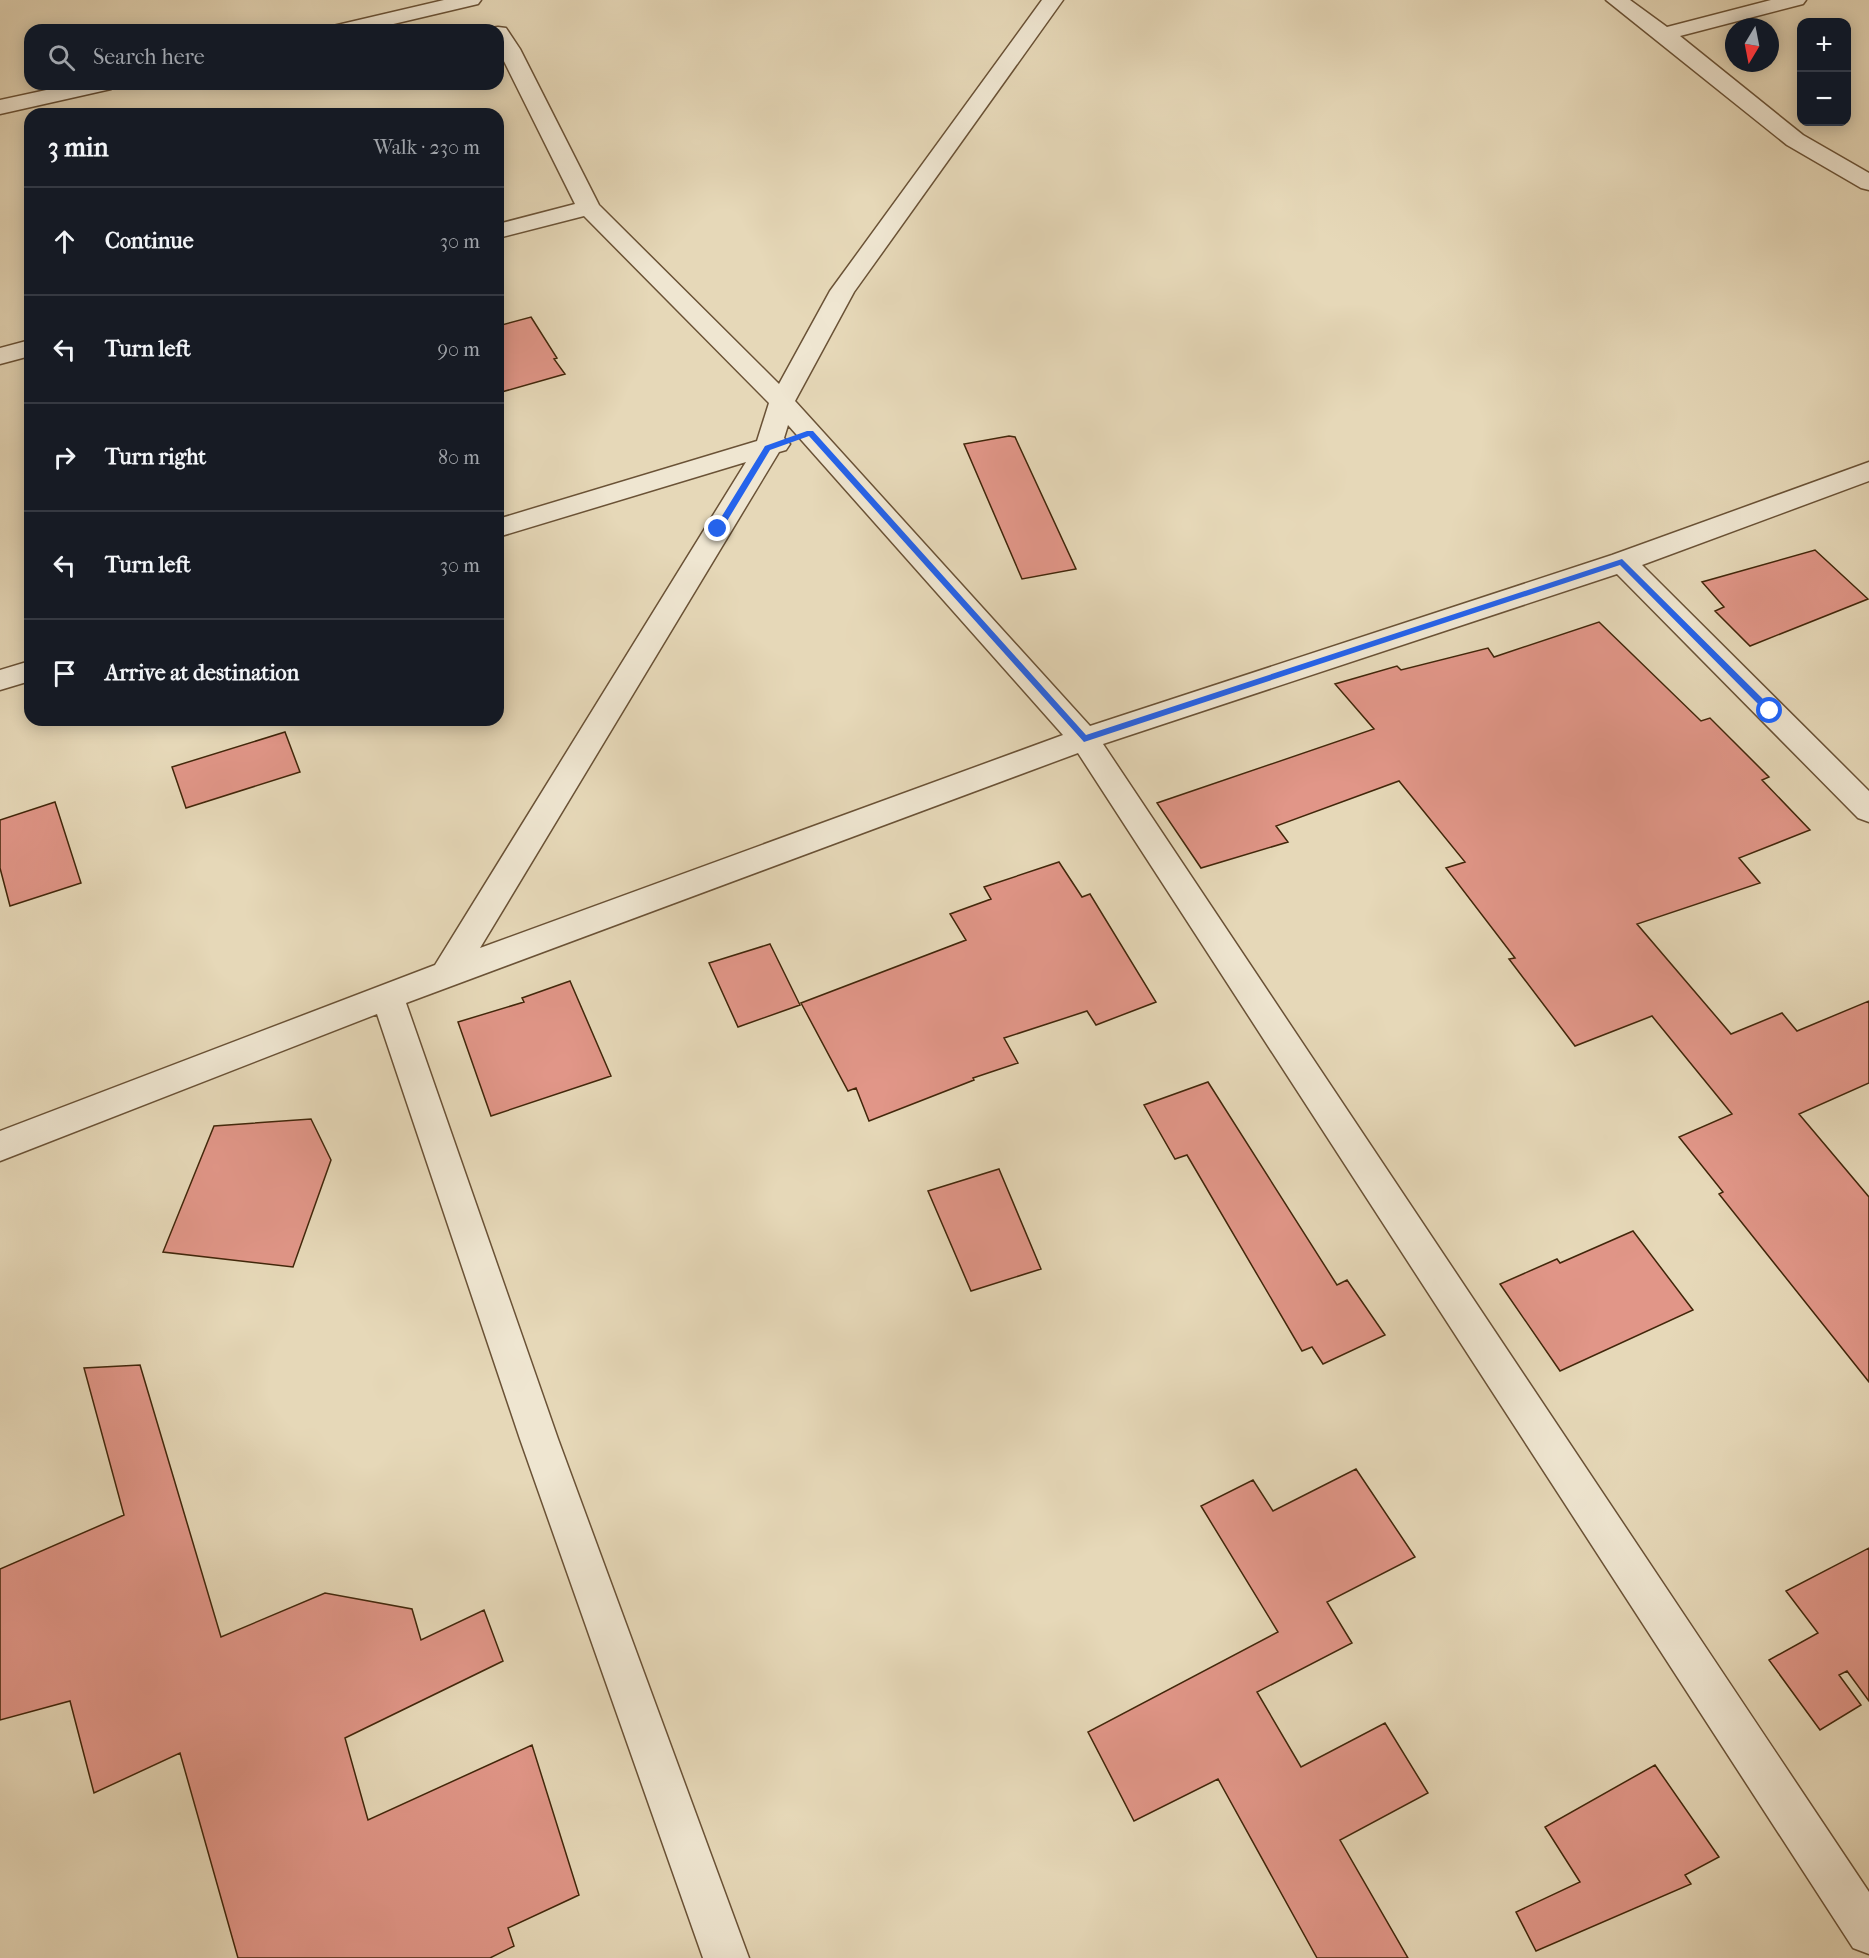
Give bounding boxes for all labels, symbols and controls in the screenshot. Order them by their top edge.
north arrow [1725,18,1779,72]
map controls [1797,18,1851,126]
button: + [1797,18,1851,72]
search box [24,24,504,90]
icon: search [45,41,78,74]
text: Search here [93,44,205,70]
button: − [1797,72,1851,126]
text: 3 min [48,132,109,163]
text: Walk · 230 m [374,136,480,159]
icon: ahead [48,225,81,258]
text: Continue [105,228,194,254]
text: 30 m [440,230,480,253]
icon: left [48,333,81,366]
text: Turn left [105,336,191,362]
text: 90 m [438,338,480,361]
icon: right [48,441,81,474]
text: Turn right [105,444,206,470]
text: 80 m [438,446,480,469]
route end [704,515,730,541]
icon: left [48,549,81,582]
text: Turn left [105,552,191,578]
text: 30 m [440,554,480,577]
icon: arrive [48,657,81,690]
text: Arrive at destination [105,660,299,686]
route start [1756,697,1782,723]

